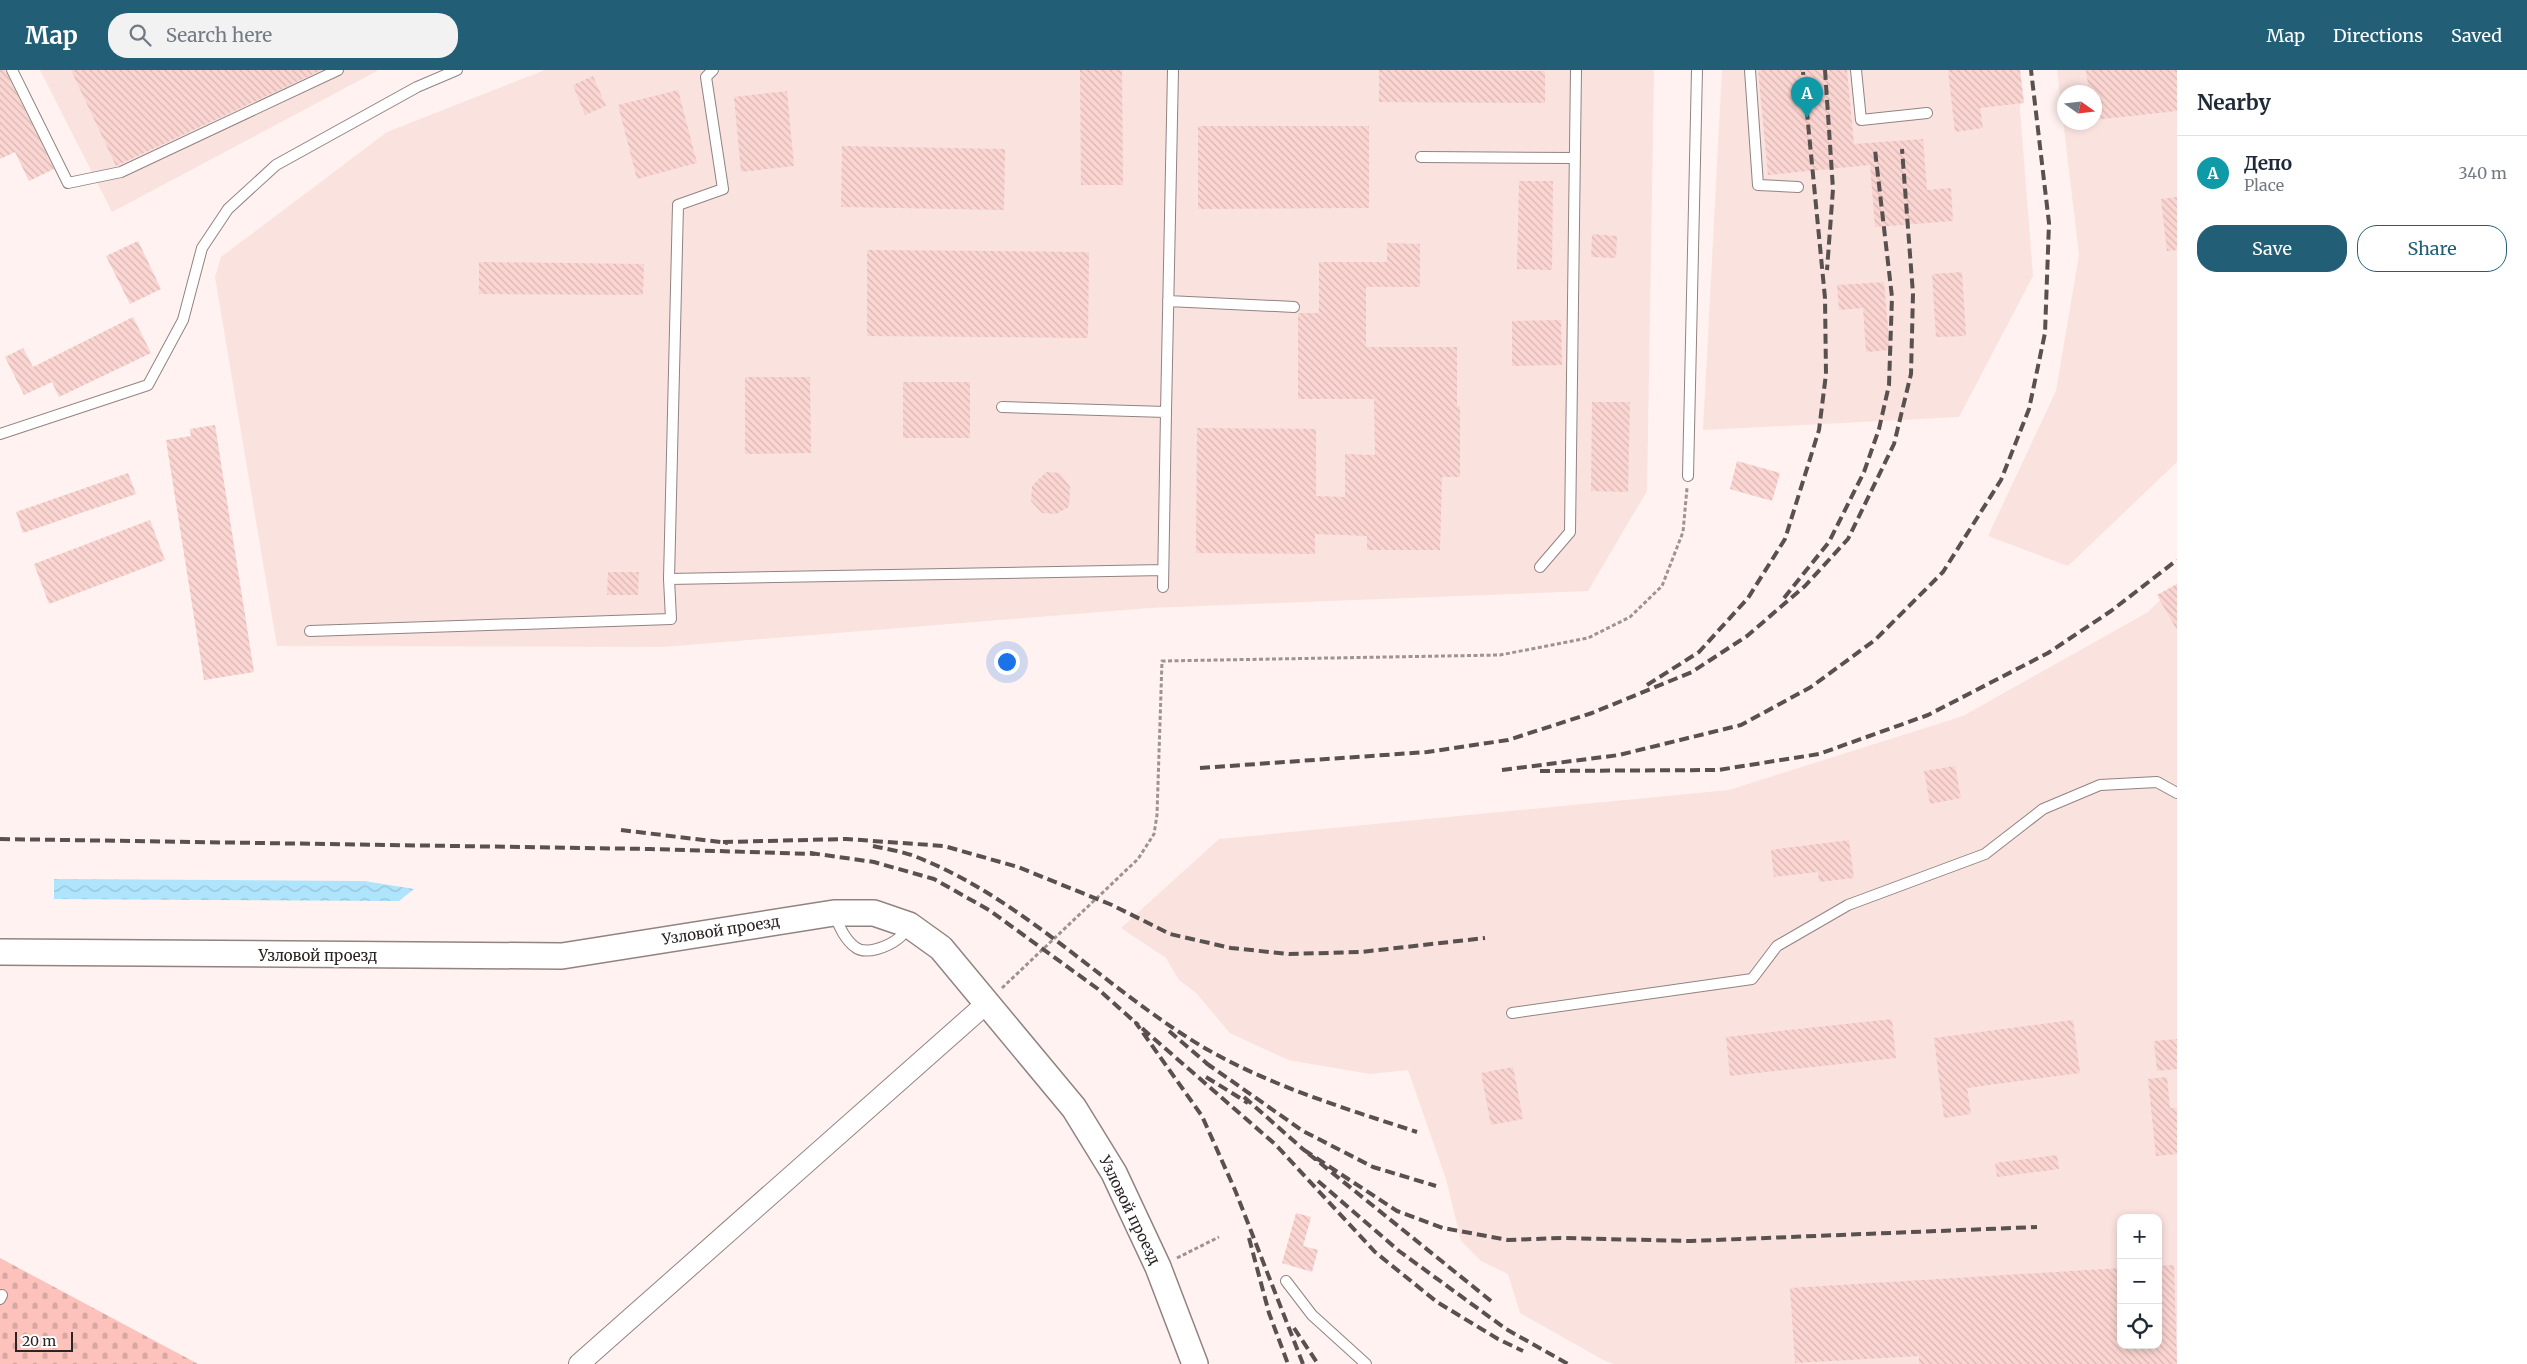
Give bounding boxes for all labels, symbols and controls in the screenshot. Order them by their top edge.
search box [108,13,458,58]
text: Map [25,20,78,51]
icon: search [126,21,154,49]
text: Search here [166,23,272,47]
text: Map [2267,24,2305,47]
text: Directions [2333,24,2423,47]
text: Saved [2451,24,2502,47]
pin: A [1791,77,1823,118]
north arrow [2057,85,2102,130]
text: Nearby [2197,89,2271,116]
text: Депо [2244,151,2292,175]
text: A [2207,163,2219,183]
text: 340 m [2458,163,2507,183]
text: Place [2244,175,2284,195]
button: Save [2197,225,2347,272]
button: Share [2357,225,2507,272]
your location [994,649,1020,675]
street label: Узловой проезд [660,911,781,949]
street label: Узловой проезд [258,946,377,965]
street label: Узловой проезд [1095,1151,1165,1268]
map controls [2117,1214,2162,1349]
button: + [2117,1214,2162,1259]
button: − [2117,1259,2162,1304]
button: locate [2117,1304,2162,1349]
scale bar [15,1329,72,1352]
text: 20 m [22,1332,56,1350]

